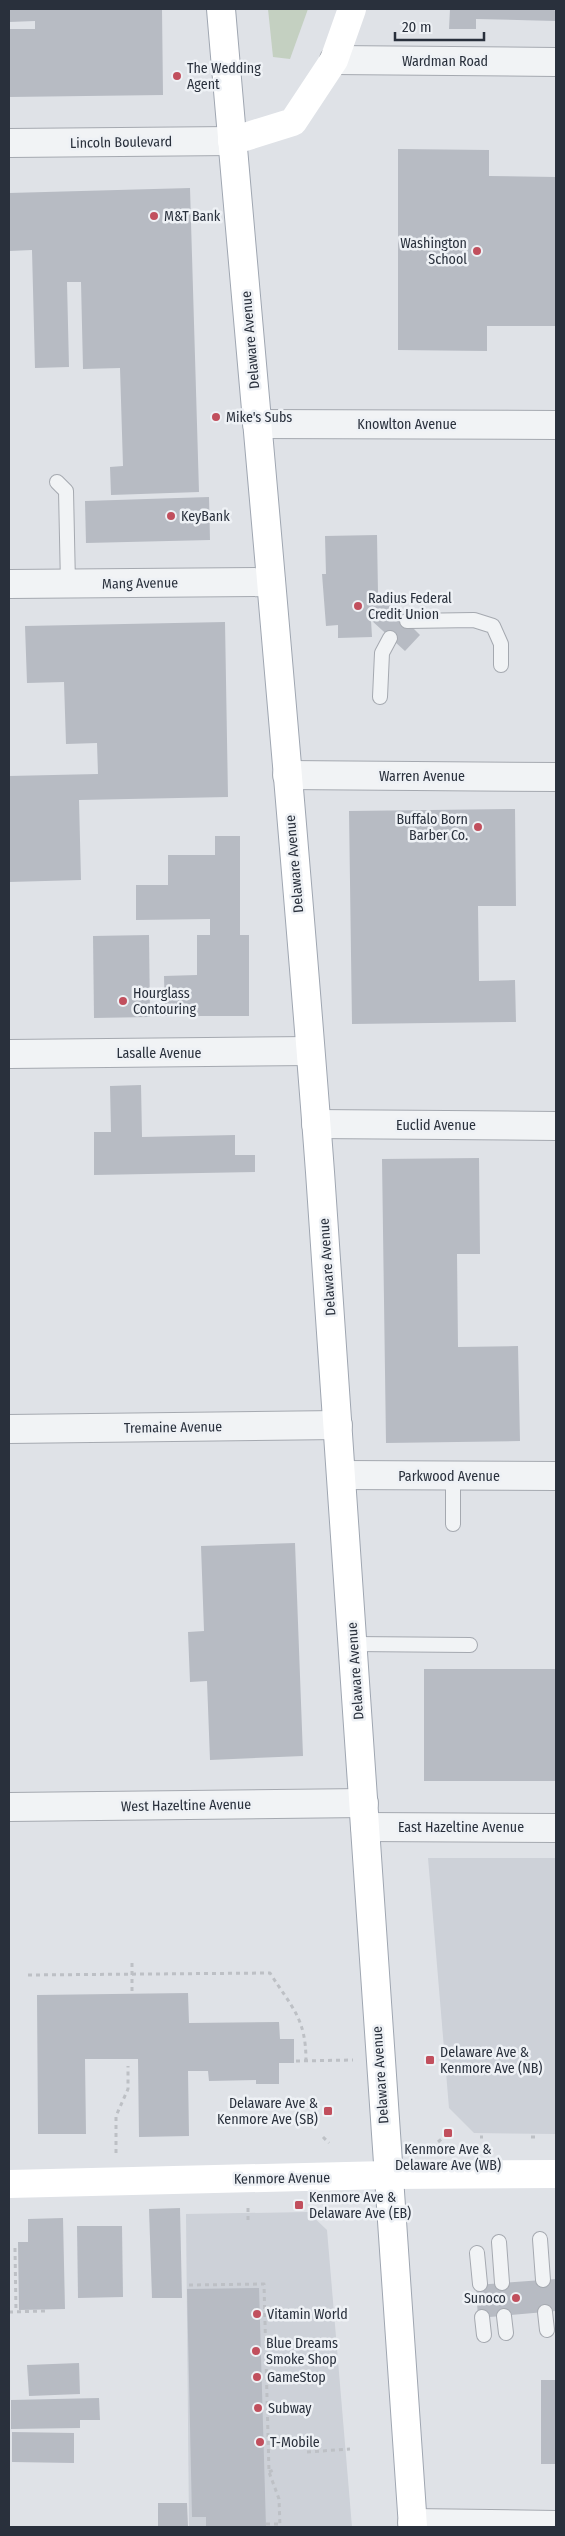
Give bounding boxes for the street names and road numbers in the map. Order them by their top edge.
street label: Wardman Road [402,53,488,70]
street label: Lincoln Boulevard [70,133,172,152]
street label: Delaware Avenue [238,290,263,390]
street label: Knowlton Avenue [357,416,457,433]
street label: Mang Avenue [102,574,178,593]
street label: Warren Avenue [379,768,465,785]
street label: Delaware Avenue [282,814,307,914]
street label: Lasalle Avenue [116,1045,202,1062]
street label: Euclid Avenue [396,1117,476,1134]
street label: Delaware Avenue [316,1217,339,1316]
street label: Tremaine Avenue [124,1418,222,1437]
street label: Parkwood Avenue [398,1468,500,1485]
street label: Delaware Avenue [344,1621,367,1720]
street label: West Hazeltine Avenue [121,1796,251,1815]
street label: East Hazeltine Avenue [398,1819,524,1836]
street label: Delaware Avenue [369,2025,392,2124]
street label: Kenmore Avenue [234,2169,330,2188]

